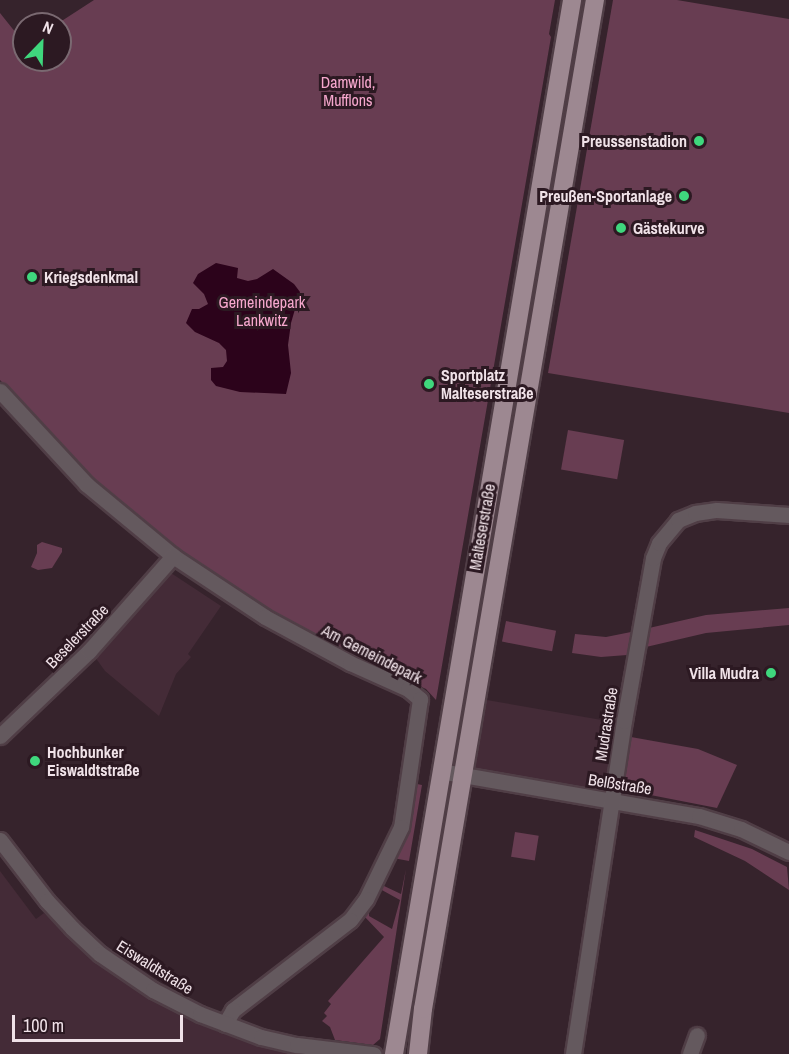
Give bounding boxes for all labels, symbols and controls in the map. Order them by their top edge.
north arrow [12,12,72,72]
text: N [40,15,57,39]
park label: Damwild, Mufflons [321,72,375,110]
place label: Preussenstadion [581,131,687,151]
marker: Preussenstadion [692,134,706,148]
place label: Preußen-Sportanlage [539,186,672,206]
marker: Preußen-Sportanlage [677,189,691,203]
place label: Gästekurve [633,218,704,238]
marker: Gästekurve [614,221,628,235]
place label: Kriegsdenkmal [44,267,138,287]
marker: Kriegsdenkmal [25,270,39,284]
park label: Gemeindepark Lankwitz [219,292,305,330]
place label: Sportplatz Malteserstraße [441,365,534,403]
marker: Sportplatz Malteserstraße [422,377,436,391]
street label: Malteserstraße [465,482,499,572]
street label: Beselerstraße [42,600,112,672]
street label: Am Gemeindepark [319,620,425,688]
place label: Villa Mudra [689,663,759,683]
marker: Villa Mudra [764,666,778,680]
street label: Mudrastraße [591,686,621,762]
place label: Hochbunker Eiswaldtstraße [47,742,140,780]
marker: Hochbunker Eiswaldtstraße [28,754,42,768]
street label: Belßstraße [587,769,653,799]
street label: Eiswaldtstraße [113,936,197,998]
scale bar [15,1003,186,1041]
text: 100 m [23,1013,64,1038]

